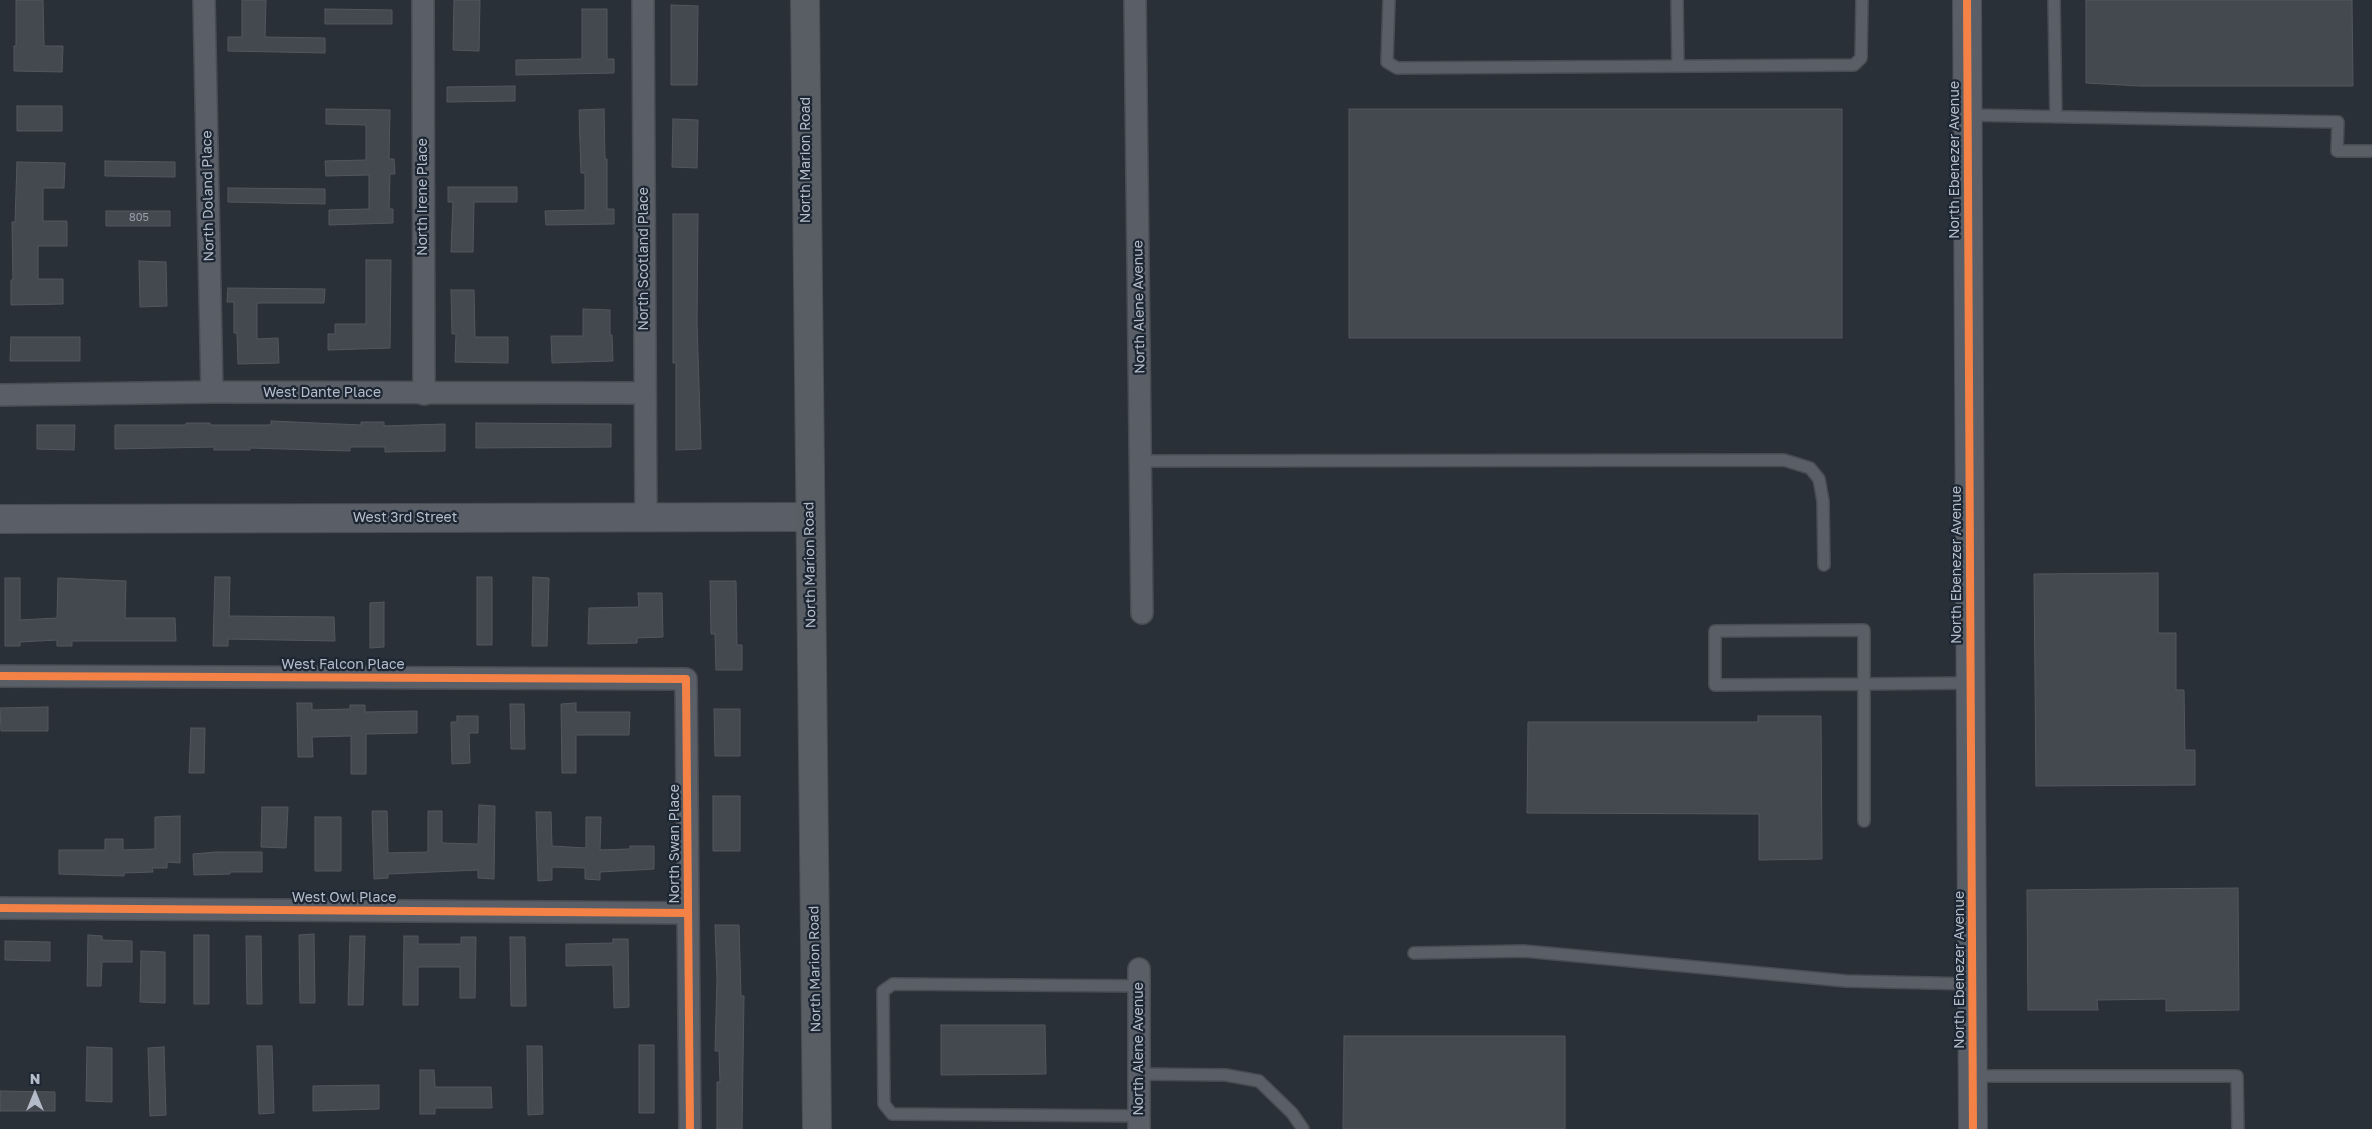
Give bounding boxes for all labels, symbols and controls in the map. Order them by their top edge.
street label: North Ebenezer Avenue [1947,81,1963,239]
street label: North Marion Road [798,97,814,223]
street label: North Doland Place [198,130,218,262]
street label: North Irene Place [415,138,431,256]
street label: North Scotland Place [636,187,652,331]
house number: 805 [129,211,149,225]
street label: North Alene Avenue [1129,240,1149,374]
street label: West Dante Place [263,385,381,401]
street label: North Ebenezer Avenue [1949,486,1965,644]
street label: North Marion Road [800,502,820,628]
street label: West 3rd Street [353,510,457,526]
street label: West Falcon Place [281,657,405,673]
street label: North Swan Place [667,784,683,904]
street label: West Owl Place [292,890,396,906]
street label: North Ebenezer Avenue [1952,891,1968,1049]
street label: North Marion Road [805,906,825,1032]
street label: North Alene Avenue [1131,982,1147,1116]
north arrow [10,1069,60,1119]
text: N [30,1070,40,1087]

